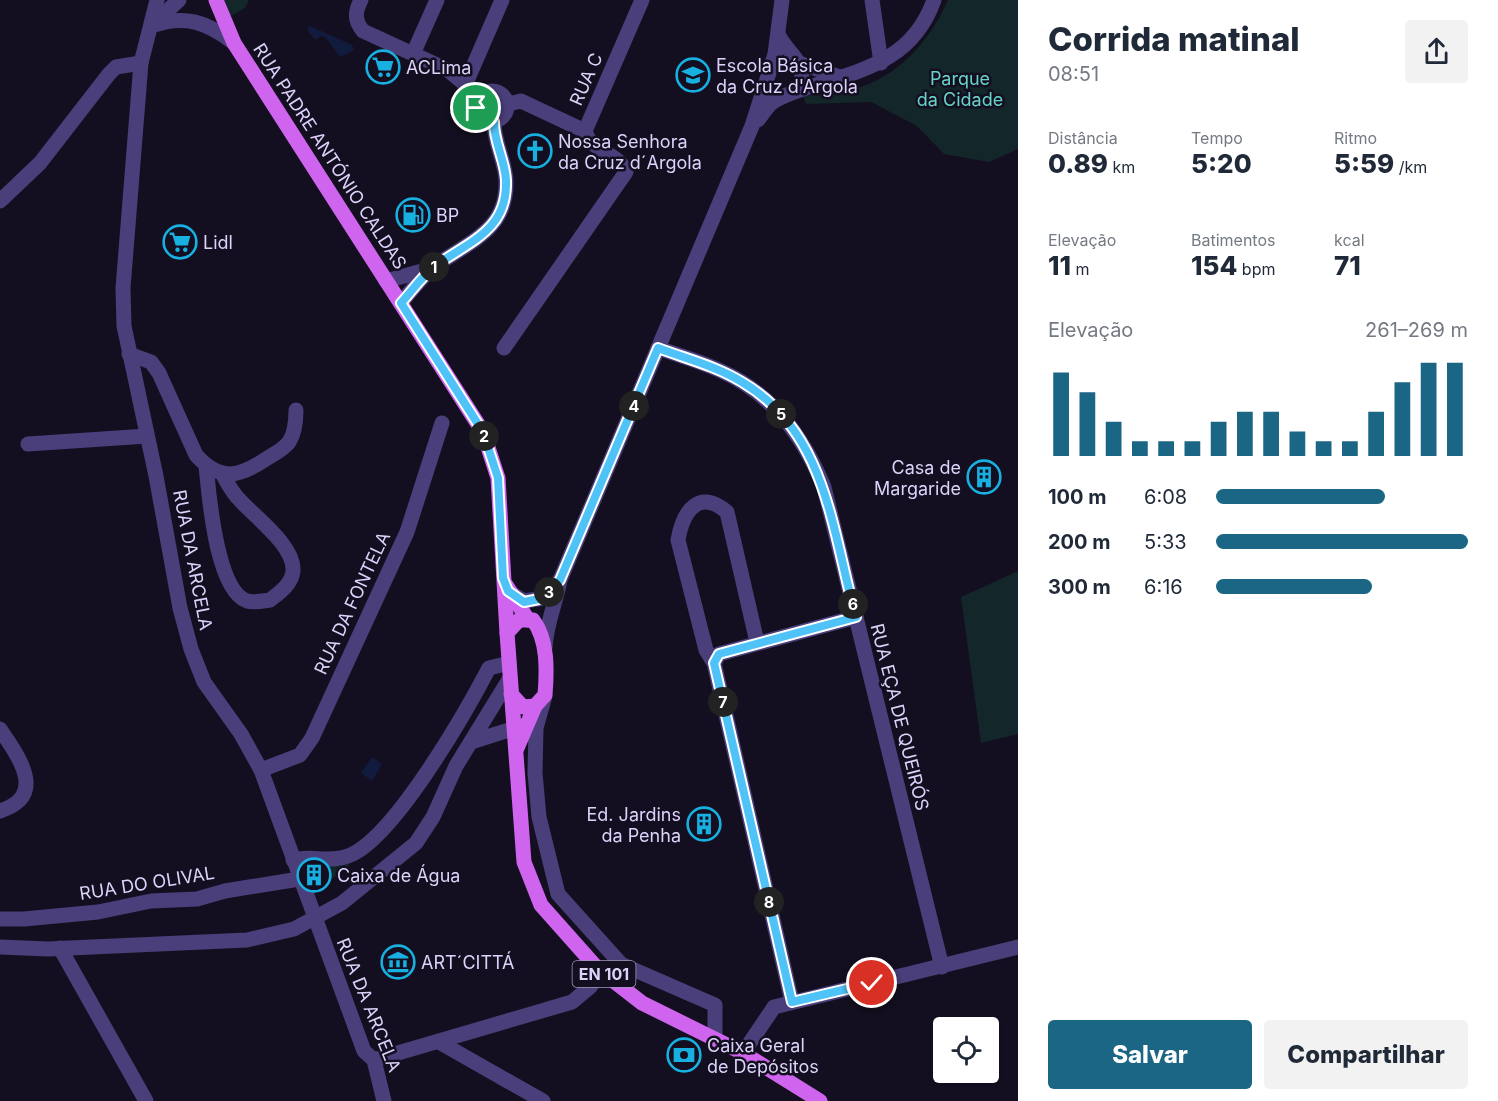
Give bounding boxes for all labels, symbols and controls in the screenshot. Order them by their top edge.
text: Corrida matinal [1048,19,1300,59]
button: share [1405,20,1468,83]
street label: RUA PADRE ANTÓNIO CALDAS [249,39,412,273]
supermarket icon: ACLima [365,49,401,85]
street label: RUA C [565,49,607,109]
place label: Escola Básica da Cruz d'Argola [716,55,858,97]
place label: ACLima [406,57,471,78]
school or university icon: Escola Básica da Cruz d'Argola [675,57,711,93]
text: 08:51 [1048,62,1099,86]
park label: Parque da Cidade [917,68,1003,110]
pin [450,82,501,133]
icon: arrive [459,91,492,124]
text: Distância [1048,128,1118,148]
text: Tempo [1191,128,1243,148]
text: Ritmo [1334,128,1377,148]
place label: Nossa Senhora da Cruz d´Argola [558,131,702,173]
church icon: Nossa Senhora da Cruz d´Argola [517,133,553,169]
text: 0.89 [1048,148,1108,179]
text: 5:20 [1191,148,1252,179]
text: 5:59 [1334,148,1394,179]
text: km [1108,157,1135,177]
text: /km [1394,157,1427,177]
fuel station icon: BP [395,197,431,233]
place label: BP [436,205,459,226]
supermarket icon: Lidl [162,224,198,260]
text: Elevação [1048,230,1116,250]
text: Batimentos [1191,230,1275,250]
text: kcal [1334,230,1365,250]
place label: Lidl [203,232,233,253]
text: 11 [1048,250,1071,281]
text: 154 [1191,250,1237,281]
text: 71 [1334,250,1361,281]
pin: 1 [419,252,449,282]
text: 1 [431,257,437,277]
text: m [1071,259,1089,279]
text: bpm [1237,259,1275,279]
text: Elevação [1048,318,1133,342]
text: 261–269 m [1365,318,1468,342]
pin: 4 [619,391,649,421]
text: 4 [629,396,639,416]
pin: 5 [766,399,796,429]
text: 5 [776,404,786,424]
pin: 2 [469,421,499,451]
text: 2 [479,426,489,446]
place label: Casa de Margaride [874,457,961,499]
building icon: Casa de Margaride [966,459,1002,495]
text: 100 m [1048,485,1107,509]
text: 6:08 [1144,485,1187,509]
street label: RUA DA ARCELA [169,488,217,632]
street label: RUA DA FONTELA [310,528,394,678]
text: 200 m [1048,530,1111,554]
text: 5:33 [1144,530,1187,554]
text: 300 m [1048,575,1111,599]
text: 6:16 [1144,575,1183,599]
pin: 3 [534,577,564,607]
text: 3 [544,582,554,602]
pin: 6 [838,589,868,619]
text: 6 [848,594,858,614]
street label: RUA EÇA DE QUEIRÓS [867,621,934,813]
pin: 7 [708,687,738,717]
text: 7 [718,692,728,712]
place label: Ed. Jardins da Penha [587,804,681,846]
building icon: Ed. Jardins da Penha [686,806,722,842]
building icon: Caixa de Água [296,857,332,893]
street label: RUA DO OLIVAL [78,862,216,904]
place label: Caixa de Água [337,864,460,886]
pin: 8 [754,887,784,917]
text: 8 [764,892,774,912]
street label: RUA DA ARCELA [333,935,405,1075]
museum icon: ART´CITTÁ [380,944,416,980]
place label: ART´CITTÁ [421,951,515,973]
pin [846,957,897,1008]
road number: EN 101 [572,961,636,987]
icon: check [855,966,888,999]
map controls [933,1017,999,1083]
button: locate [933,1017,999,1083]
button: Salvar [1048,1020,1252,1089]
button: Compartilhar [1264,1020,1468,1089]
place label: Caixa Geral de Depósitos [707,1035,819,1077]
bank icon: Caixa Geral de Depósitos [666,1037,702,1073]

